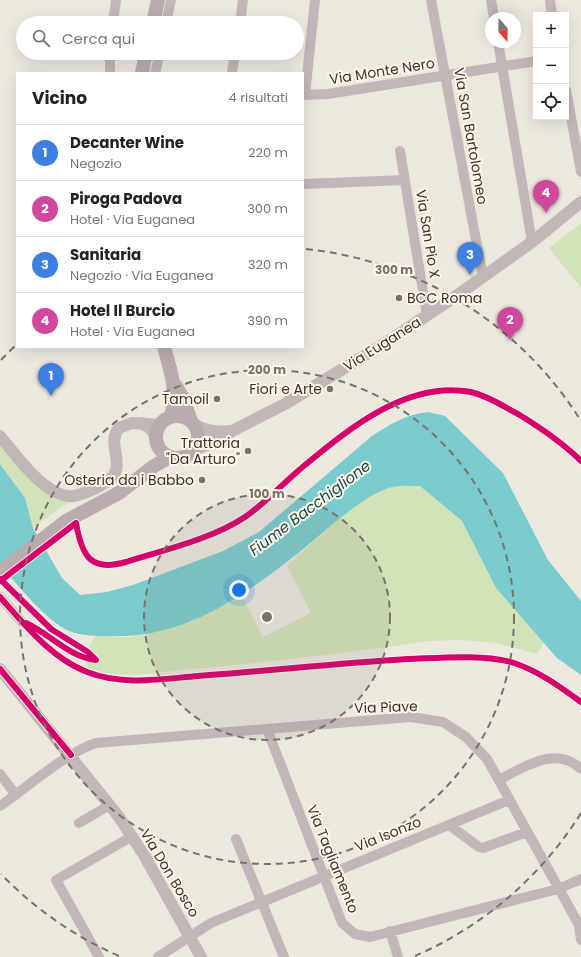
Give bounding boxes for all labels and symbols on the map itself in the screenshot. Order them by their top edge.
north arrow [485,12,521,48]
street label: Via Monte Nero [328,53,436,89]
street label: Via San Bartolomeo [449,66,493,206]
pin: 4 [533,180,559,213]
street label: Via San Pio X [411,188,445,280]
pin: 3 [457,242,483,275]
text: 300 m [375,261,413,278]
place label: BCC Roma [407,288,482,308]
marker: BCC Roma [394,293,404,303]
pin: 2 [497,307,523,340]
street label: Via Euganea [339,312,425,376]
text: 200 m [248,361,286,378]
pin: 1 [38,363,64,396]
place label: Fiori e Arte [249,379,322,399]
marker: Fiori e Arte [325,384,335,394]
place label: Tamoil [162,389,209,409]
marker: Tamoil [212,394,222,404]
place label: Trattoria "Da Arturo" [166,433,240,469]
marker: Trattoria "Da Arturo" [243,446,253,456]
water label: Fiume Bacchiglione [245,455,375,560]
place label: Osteria da i Babbo [64,470,194,490]
marker: Osteria da i Babbo [197,475,207,485]
text: 100 m [249,485,285,502]
your location [229,580,249,600]
centre of rings [260,610,274,624]
street label: Via Piave [354,696,418,718]
street label: Via Tagliamento [302,802,364,916]
street label: Via Isonzo [352,812,424,856]
street label: Via Don Bosco [136,825,204,921]

